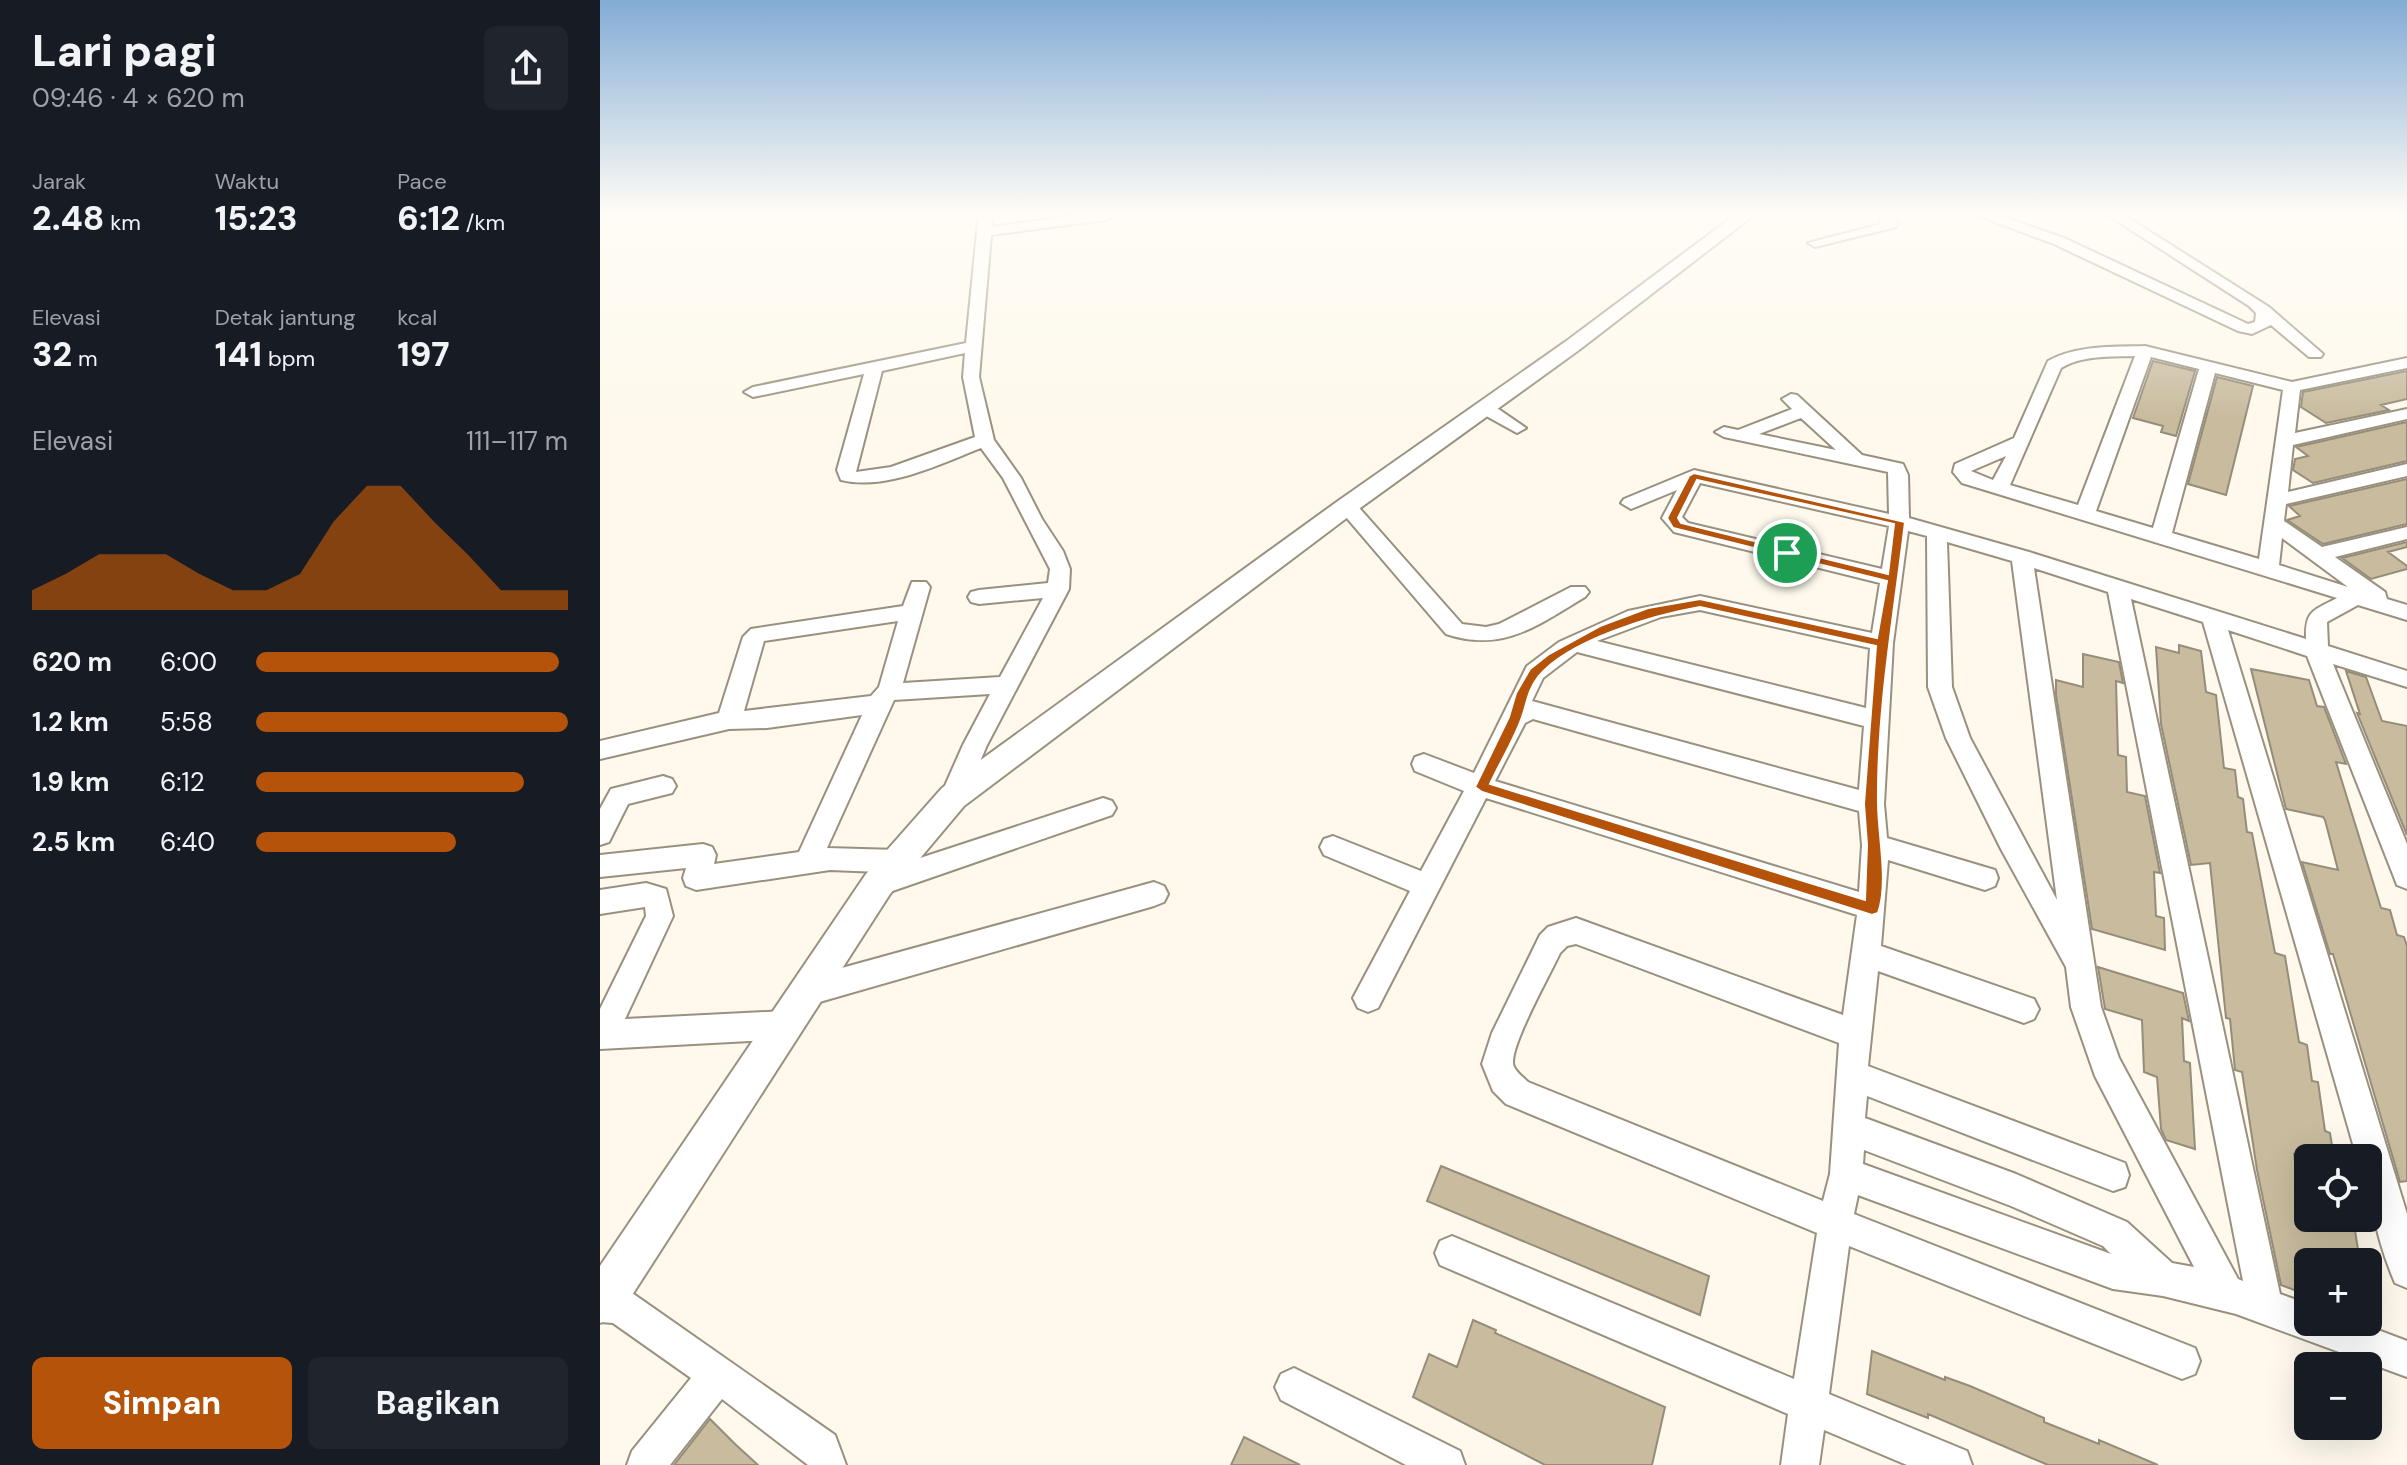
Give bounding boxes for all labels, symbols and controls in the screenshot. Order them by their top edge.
text: Lari pagi [32,22,217,80]
button: share [484,26,568,110]
text: 09:46 · 4 × 620 m [32,81,245,115]
text: Jarak [32,167,86,196]
text: Waktu [215,167,279,196]
text: Pace [397,167,447,196]
text: 2.48 [32,196,104,241]
text: 15:23 [215,196,297,241]
text: 6:12 [397,196,460,241]
text: km [104,208,141,237]
text: /km [460,208,505,237]
text: Elevasi [32,303,101,332]
text: Detak jantung [215,303,356,332]
text: kcal [397,303,437,332]
text: 32 [32,332,72,377]
text: 141 [215,332,262,377]
text: 197 [397,332,449,377]
text: m [72,344,98,373]
text: bpm [262,344,315,373]
text: Elevasi [32,424,113,458]
text: 111–117 m [466,424,568,458]
pin [1753,519,1821,587]
icon: arrive [1765,531,1809,575]
text: 620 m [32,645,112,679]
text: 6:00 [160,645,217,679]
text: 1.2 km [32,705,109,739]
text: 5:58 [160,705,213,739]
text: 1.9 km [32,765,109,799]
text: 6:12 [160,765,205,799]
text: 2.5 km [32,825,115,859]
text: 6:40 [160,825,215,859]
map controls [2294,1144,2382,1440]
button: locate [2294,1144,2382,1232]
button: + [2294,1248,2382,1336]
button: − [2294,1352,2382,1440]
button: Simpan [32,1357,292,1449]
button: Bagikan [308,1357,568,1449]

